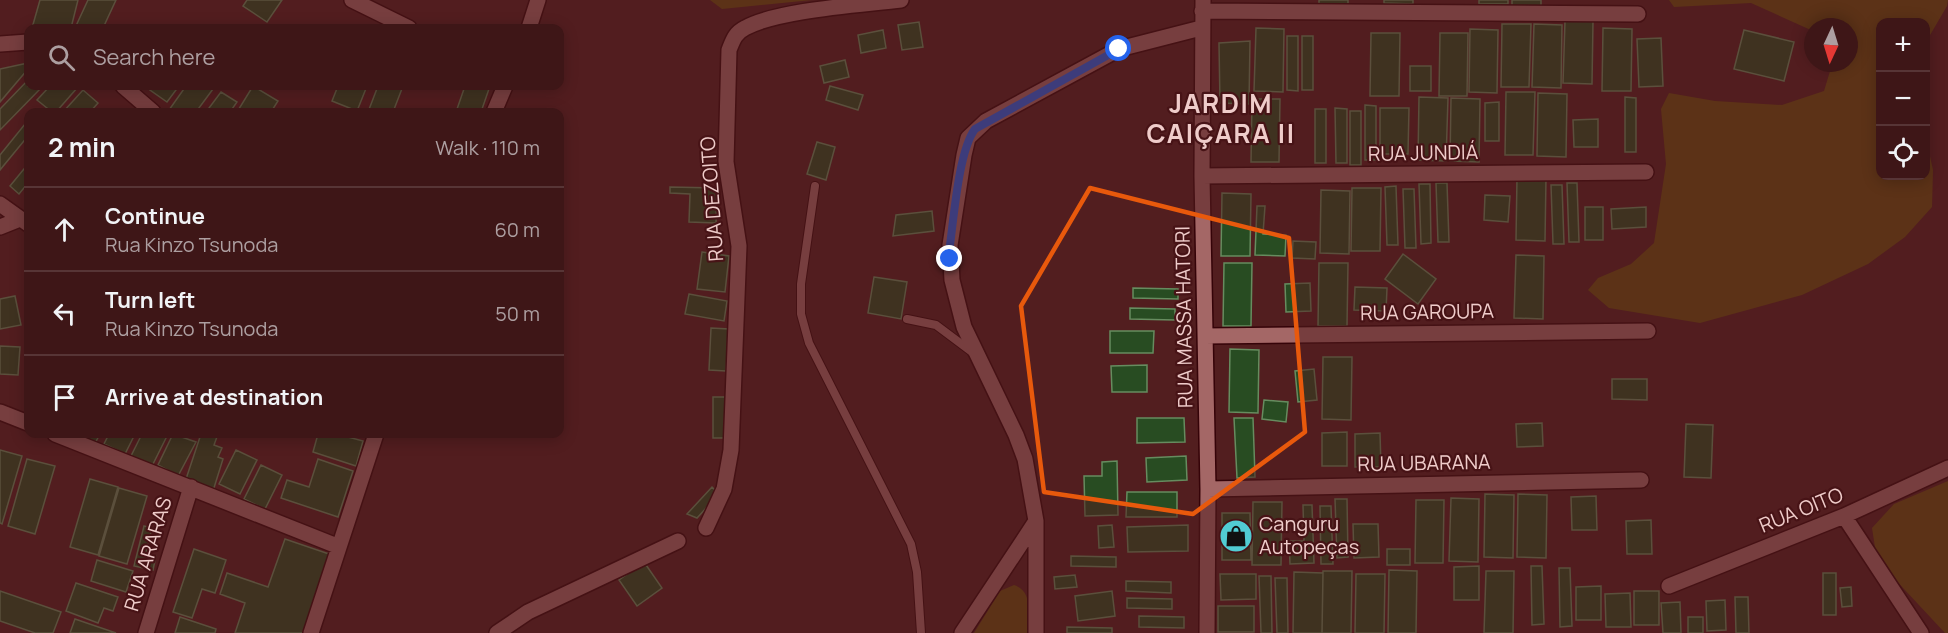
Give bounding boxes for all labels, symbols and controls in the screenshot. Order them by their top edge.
north arrow [1804,18,1858,72]
map controls [1876,18,1930,180]
button: + [1876,18,1930,72]
search box [24,24,564,90]
route start [1105,35,1131,61]
icon: search [45,41,78,74]
text: Search here [93,42,215,72]
button: − [1876,72,1930,126]
district label: JARDIM CAIÇARA II [1147,85,1295,151]
button: locate [1876,126,1930,180]
text: 2 min [48,129,116,165]
text: Walk · 110 m [435,134,540,161]
street label: RUA DEZOITO [694,136,729,263]
street label: RUA JUNDIÁ [1368,138,1479,167]
text: Continue [105,201,205,231]
icon: ahead [48,213,81,246]
text: 60 m [494,216,540,243]
street label: RUA MASSA HATORI [1168,226,1199,408]
text: Rua Kinzo Tsunoda [105,231,278,258]
route end [936,245,962,271]
text: Turn left [105,285,195,315]
icon: left [48,297,81,330]
street label: RUA GAROUPA [1360,297,1495,326]
text: 50 m [495,300,540,327]
text: Rua Kinzo Tsunoda [105,315,278,342]
icon: arrive [48,381,81,414]
text: Arrive at destination [105,382,323,412]
street label: RUA UBARANA [1357,448,1491,477]
street label: RUA OITO [1755,480,1847,539]
street label: RUA ARARAS [117,494,178,614]
place label: Canguru Autopeças [1259,510,1359,560]
shop icon: Canguru Autopeças [1218,518,1254,554]

